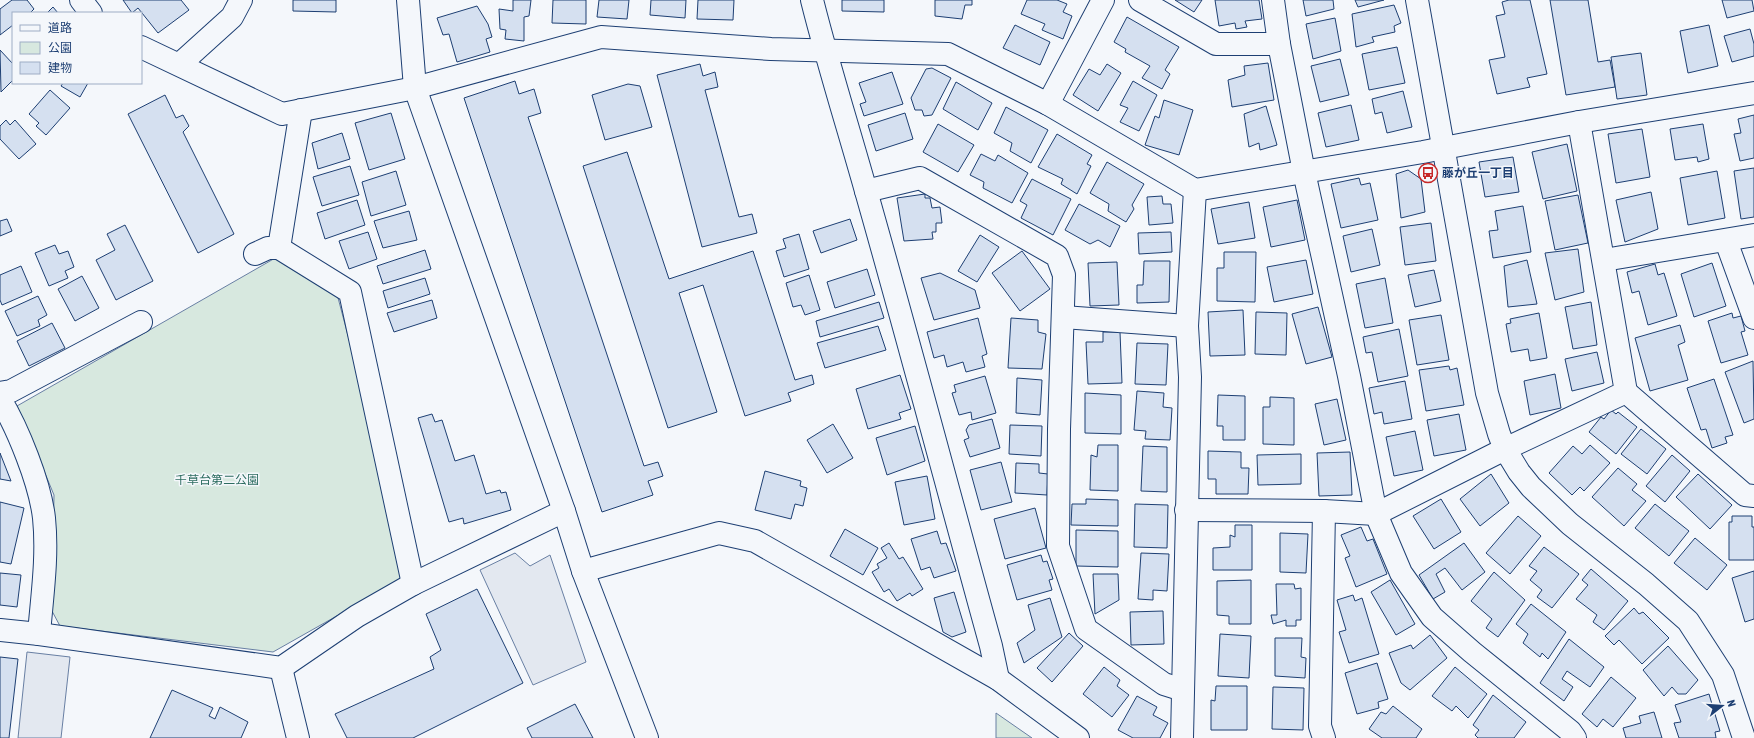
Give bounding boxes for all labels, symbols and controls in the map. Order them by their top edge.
legend [12,12,142,84]
text: 道路 [48,21,72,35]
text: 公園 [48,41,72,55]
text: 建物 [48,61,72,75]
bus stop icon: 藤が丘一丁目 [1417,162,1439,184]
place label: 藤が丘一丁目 [1442,166,1514,180]
park label: 千草台第二公園 [175,473,259,487]
north arrow [1702,686,1742,726]
text: N [1725,698,1738,708]

